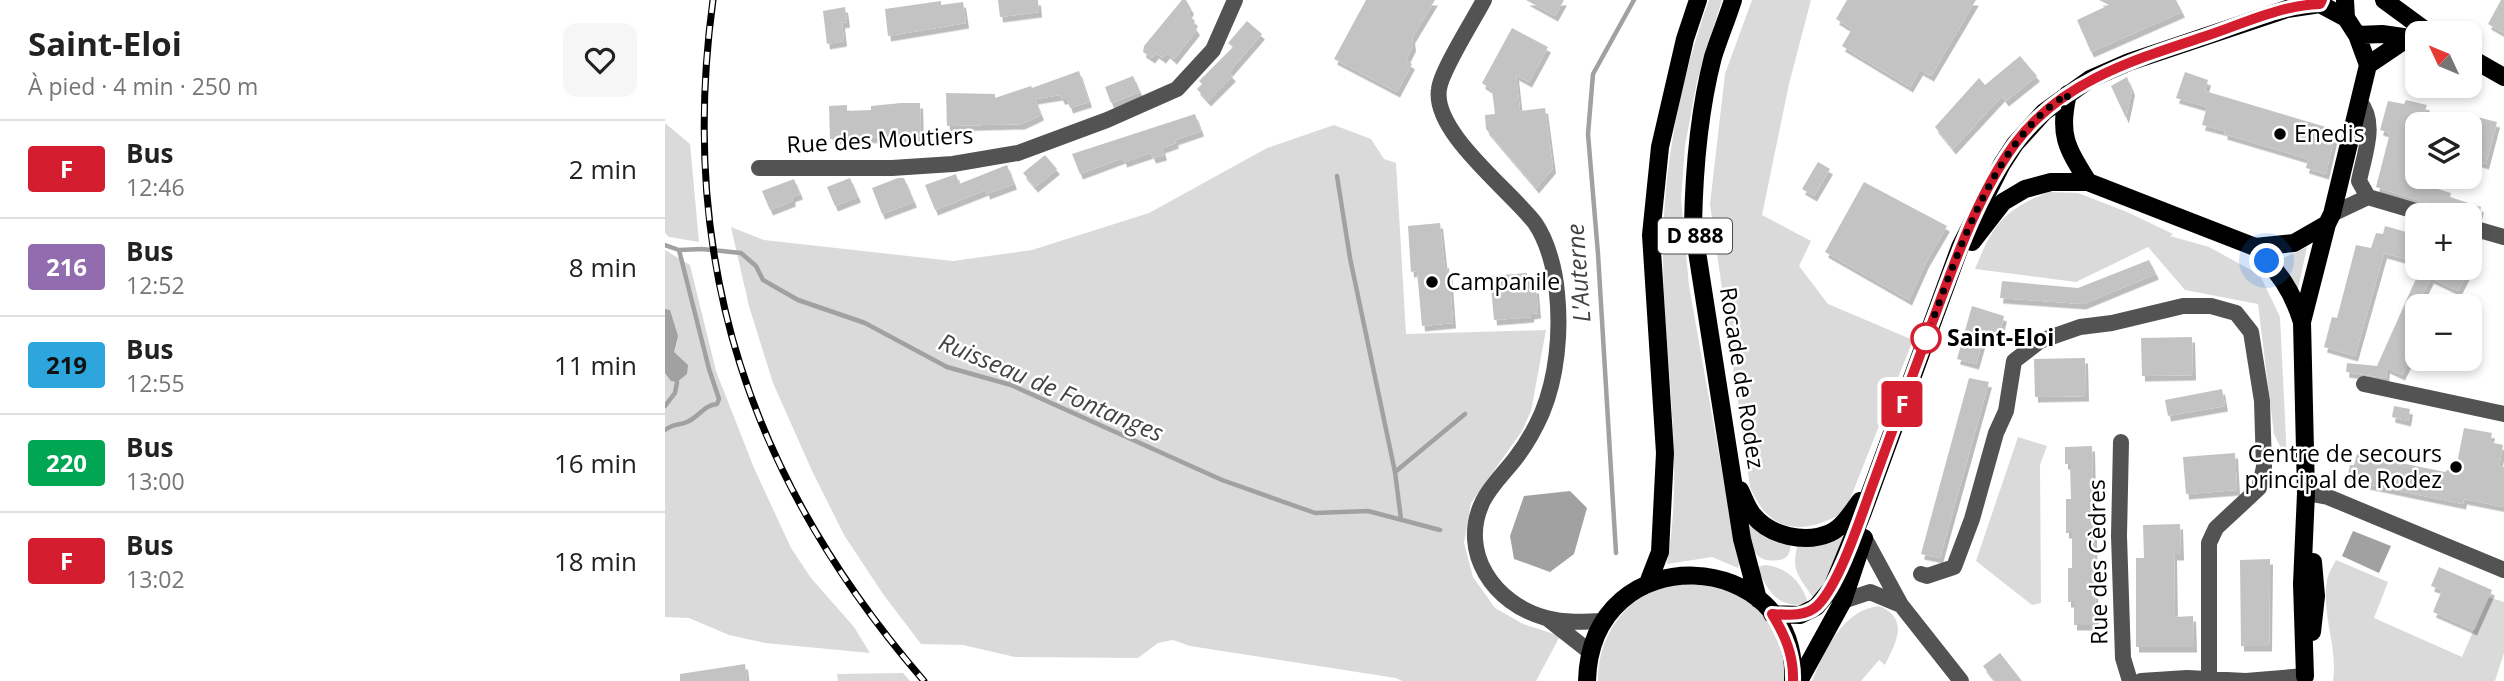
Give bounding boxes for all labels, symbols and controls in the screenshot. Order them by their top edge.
text: Saint-Eloi [28,21,182,66]
north arrow [2405,21,2481,98]
map controls [2405,21,2482,371]
button: heart [563,23,637,97]
text: À pied · 4 min · 250 m [28,70,258,102]
button: layers [2405,112,2482,189]
place label: Enedis [2294,117,2365,149]
street label: Rue des Moutiers [786,118,974,160]
marker: Enedis [2272,126,2288,142]
text: Bus [126,135,173,171]
text: 2 min [569,151,637,187]
text: F [60,152,73,185]
text: 12:46 [126,171,185,203]
button: + [2405,203,2482,280]
road number: D 888 [1658,218,1732,254]
water label: L'Auterne [1558,222,1597,324]
text: Bus [126,233,173,269]
your location [2249,243,2284,278]
text: 8 min [569,249,637,285]
text: 216 [46,250,87,283]
place label: Campanile [1446,265,1560,297]
text: 12:52 [126,269,185,301]
marker: Campanile [1424,274,1440,290]
street label: Rocade de Rodez [1713,285,1773,471]
button: − [2405,294,2482,371]
place label: Saint-Eloi [1947,321,2054,353]
marker: Saint-Eloi [1911,323,1941,353]
water label: Ruisseau de Fontanges [934,324,1169,449]
text: Bus [126,331,173,367]
text: 11 min [554,347,637,383]
text: 219 [46,348,87,381]
text: 12:55 [126,367,185,399]
line badge: F [1879,381,1925,427]
text: F [1895,387,1909,420]
text: Bus [126,429,173,465]
place label: Centre de secours principal de Rodez [2244,437,2442,495]
text: 16 min [554,445,637,481]
text: 220 [46,446,87,479]
marker: Centre de secours principal de Rodez [2448,459,2464,475]
text: 13:00 [126,465,185,497]
street label: Rue des Cèdres [2080,479,2114,645]
text: Bus [126,527,173,563]
text: 18 min [554,543,637,579]
text: F [60,544,73,577]
text: 13:02 [126,563,185,595]

